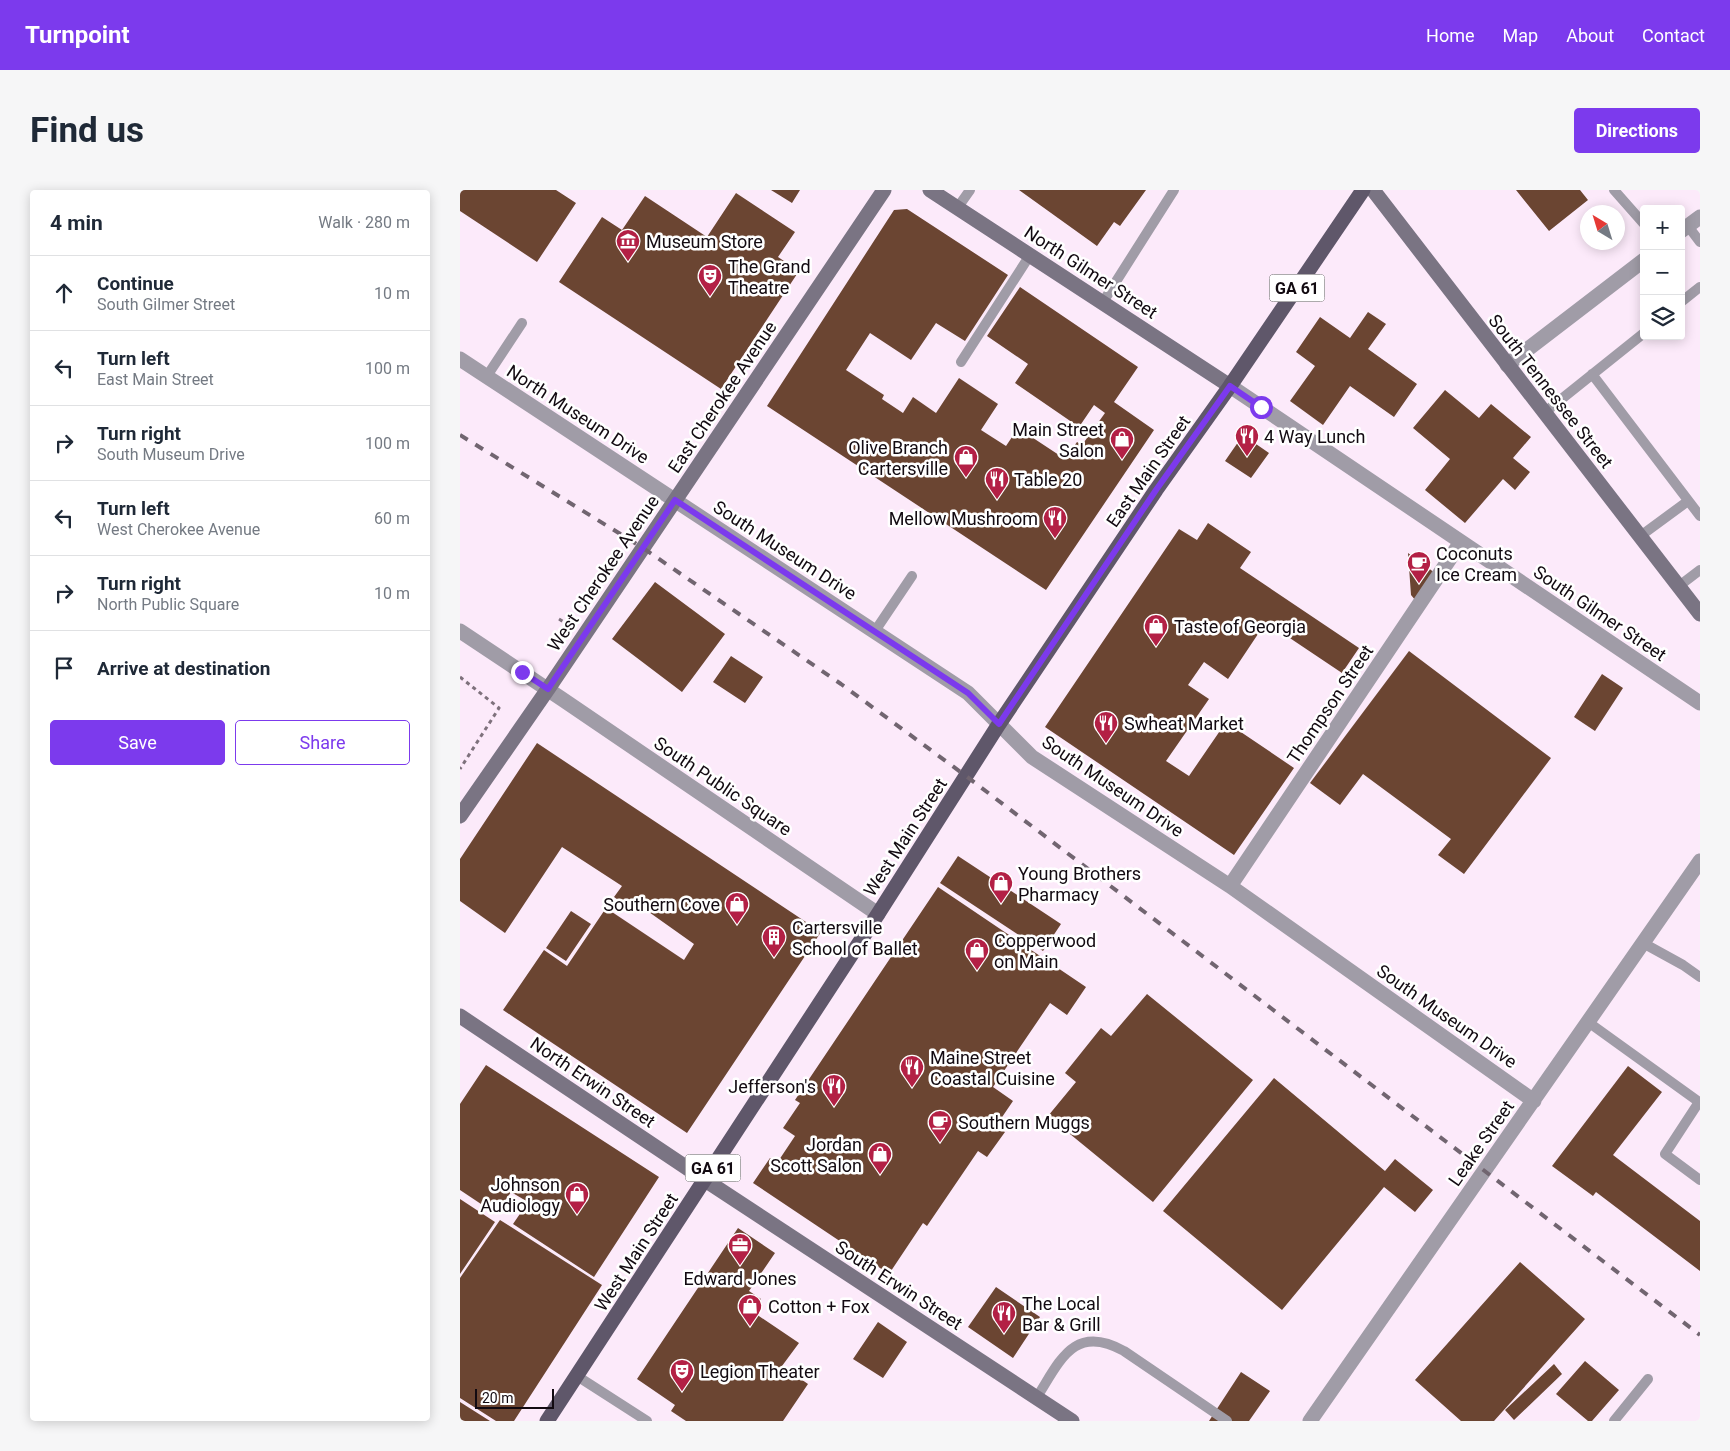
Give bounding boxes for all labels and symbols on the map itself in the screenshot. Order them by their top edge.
north arrow [1580,205,1625,250]
street label: North Gilmer Street [1021,221,1162,323]
museum icon: Museum Store [615,228,641,262]
place label: Museum Store [646,231,763,252]
place label: The Grand Theatre [728,256,811,298]
theatre icon: The Grand Theatre [697,263,723,297]
road number: GA 61 [1270,275,1324,302]
street label: South Tennessee Street [1484,310,1618,472]
street label: East Cherokee Avenue [663,317,781,477]
street label: North Museum Drive [503,360,653,468]
route start [1250,396,1273,419]
street label: East Main Street [1102,411,1194,531]
place label: Main Street Salon [1012,419,1104,461]
restaurant icon: 4 Way Lunch [1234,423,1260,457]
shop icon: Main Street Salon [1109,426,1135,460]
place label: 4 Way Lunch [1264,426,1365,447]
place label: Olive Branch Cartersville [848,437,948,479]
shop icon: Olive Branch Cartersville [953,444,979,478]
restaurant icon: Table 20 [984,466,1010,500]
place label: Table 20 [1014,469,1082,490]
street label: West Cherokee Avenue [543,491,663,655]
street label: South Museum Drive [710,496,860,604]
restaurant icon: Mellow Mushroom [1042,505,1068,539]
place label: Mellow Mushroom [889,508,1038,529]
place label: Coconuts Ice Cream [1436,543,1517,585]
cafe icon: Coconuts Ice Cream [1406,550,1432,584]
street label: South Gilmer Street [1530,561,1670,665]
shop icon: Taste of Georgia [1143,613,1169,647]
place label: Taste of Georgia [1174,616,1306,637]
street label: Thompson Street [1283,641,1377,767]
route end [511,661,534,684]
restaurant icon: Swheat Market [1093,710,1119,744]
place label: Swheat Market [1124,713,1244,734]
street label: South Museum Drive [1038,731,1188,841]
street label: South Public Square [650,732,796,840]
street label: West Main Street [859,774,951,900]
place label: Young Brothers Pharmacy [1018,863,1141,905]
shop icon: Young Brothers Pharmacy [988,870,1014,904]
shop icon: Southern Cove [724,891,750,925]
place label: Southern Cove [603,894,720,915]
place label: Cartersville School of Ballet [792,917,918,959]
building icon: Cartersville School of Ballet [761,924,787,958]
place label: Copperwood on Main [994,930,1096,972]
shop icon: Copperwood on Main [964,937,990,971]
street label: South Museum Drive [1373,960,1521,1072]
street label: North Erwin Street [527,1032,660,1132]
place label: Maine Street Coastal Cuisine [930,1047,1055,1089]
restaurant icon: Maine Street Coastal Cuisine [899,1054,925,1088]
restaurant icon: Jefferson's [821,1073,847,1107]
place label: Jefferson's [728,1076,816,1097]
street label: Leake Street [1444,1096,1518,1190]
cafe icon: Southern Muggs [927,1109,953,1143]
place label: Southern Muggs [958,1112,1090,1133]
place label: Jordan Scott Salon [770,1134,862,1176]
shop icon: Jordan Scott Salon [867,1141,893,1175]
road number: GA 61 [686,1154,740,1181]
place label: Johnson Audiology [480,1174,560,1216]
shop icon: Johnson Audiology [564,1181,590,1215]
street label: West Main Street [590,1189,682,1315]
office icon: Edward Jones [727,1232,753,1266]
street label: South Erwin Street [831,1236,967,1334]
place label: Edward Jones [683,1268,797,1289]
shop icon: Cotton + Fox [737,1293,763,1327]
place label: The Local Bar & Grill [1022,1293,1101,1335]
place label: Cotton + Fox [768,1296,870,1317]
restaurant icon: The Local Bar & Grill [991,1300,1017,1334]
theatre icon: Legion Theater [669,1358,695,1392]
place label: Legion Theater [700,1361,820,1382]
scale bar [475,1386,554,1409]

